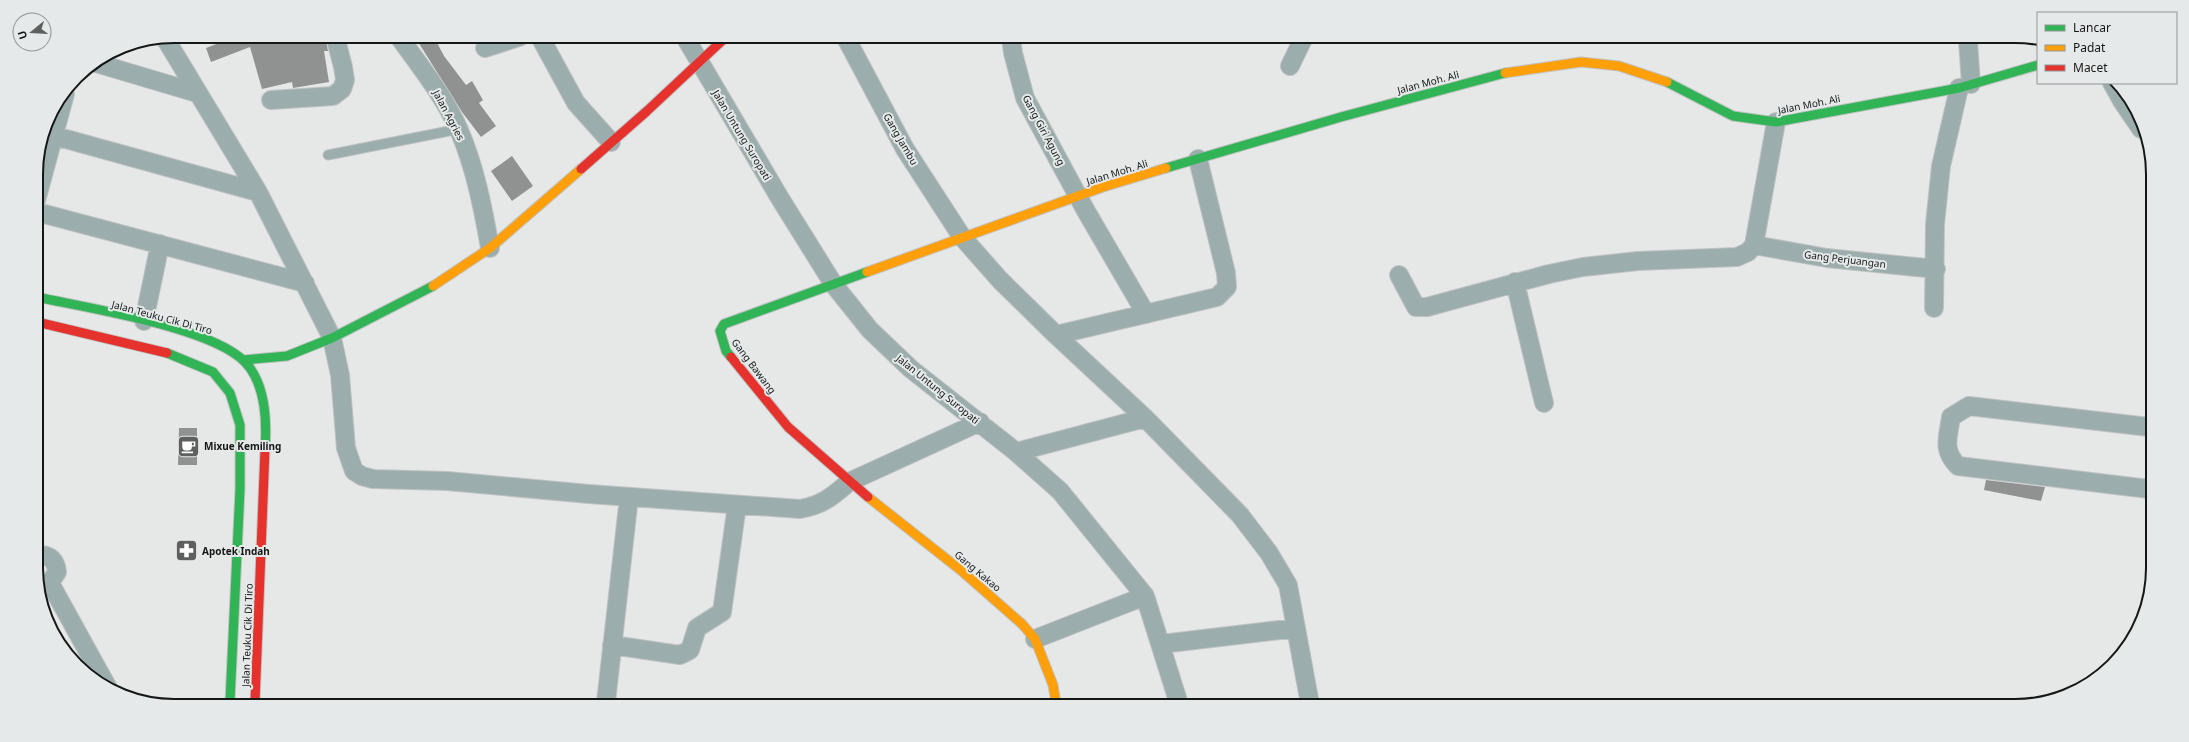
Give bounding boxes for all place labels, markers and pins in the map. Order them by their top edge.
cafe icon: Mixue Kemiling [175,433,201,459]
place label: Mixue Kemiling [204,439,281,453]
pharmacy icon: Apotek Indah [173,538,199,564]
place label: Apotek Indah [202,544,270,558]

